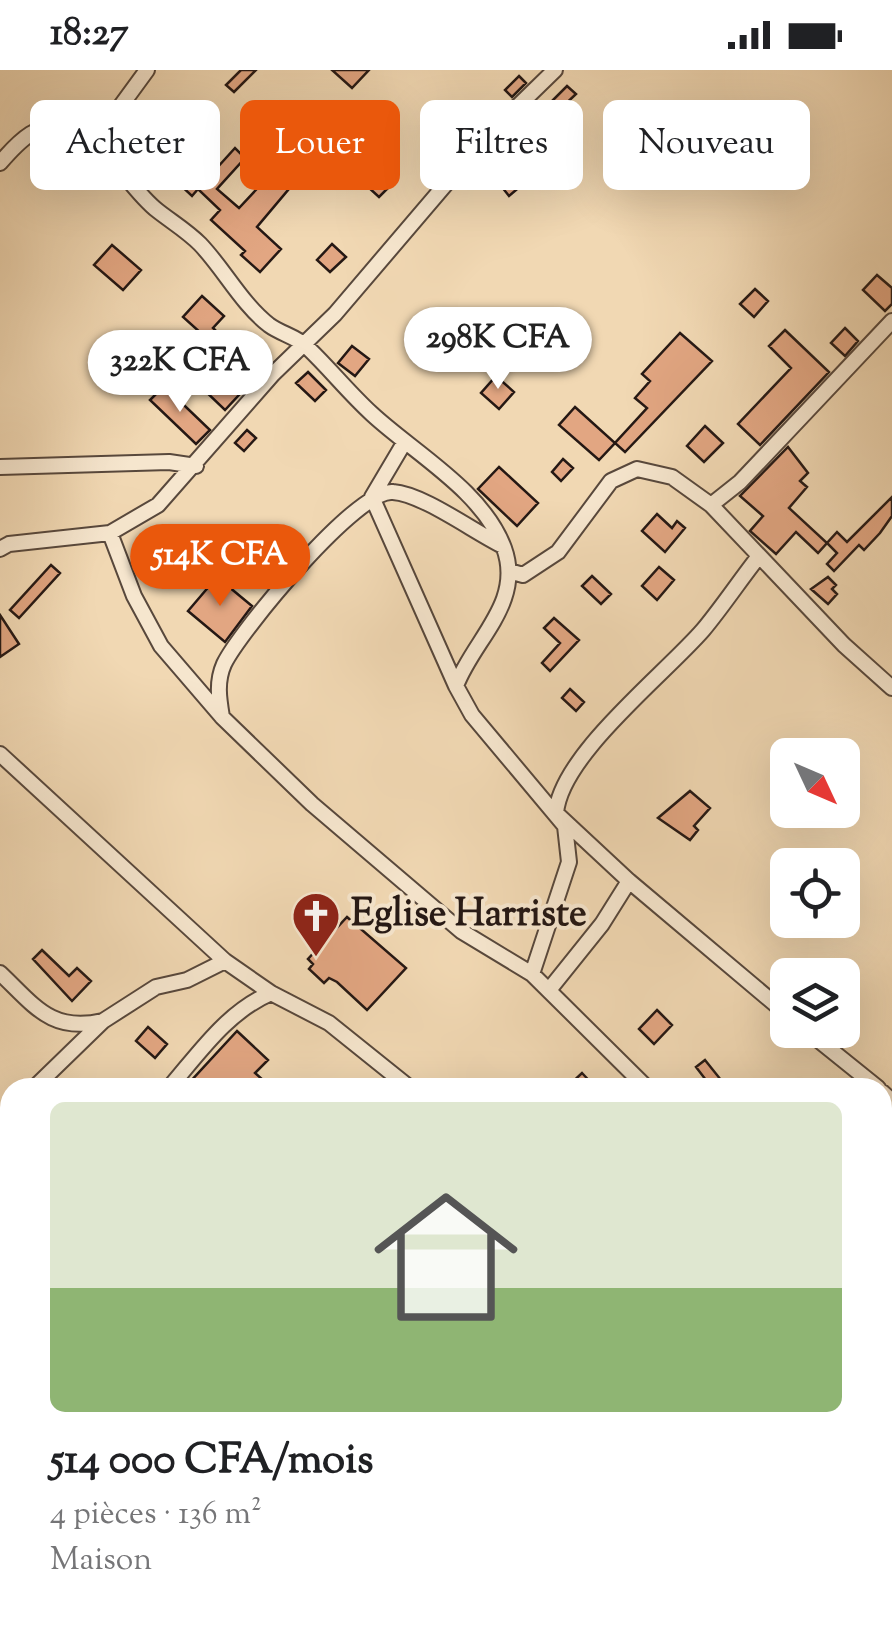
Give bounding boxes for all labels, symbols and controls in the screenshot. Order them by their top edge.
text: 18:27 [50,8,129,62]
chip: Acheter [30,100,220,190]
chip: Louer [240,100,400,190]
chip: Filtres [420,100,583,190]
chip: Nouveau [603,100,810,190]
pin: 298K CFA [395,307,601,392]
text: 298K CFA [426,316,570,362]
pin: 322K CFA [77,330,283,415]
text: 322K CFA [110,339,250,385]
pin: 514K CFA [117,524,323,609]
text: 514K CFA [152,533,288,579]
north arrow [770,738,860,828]
map controls [770,738,860,1048]
button: locate [770,848,860,938]
place label: Eglise Harriste [351,889,587,943]
church icon: Eglise Harriste [290,890,342,958]
button: layers [770,958,860,1048]
icon: home [356,1167,536,1347]
text: 514 000 CFA/mois [50,1432,373,1492]
text: 4 pièces · 136 m² [50,1492,262,1538]
text: Maison [50,1538,152,1584]

